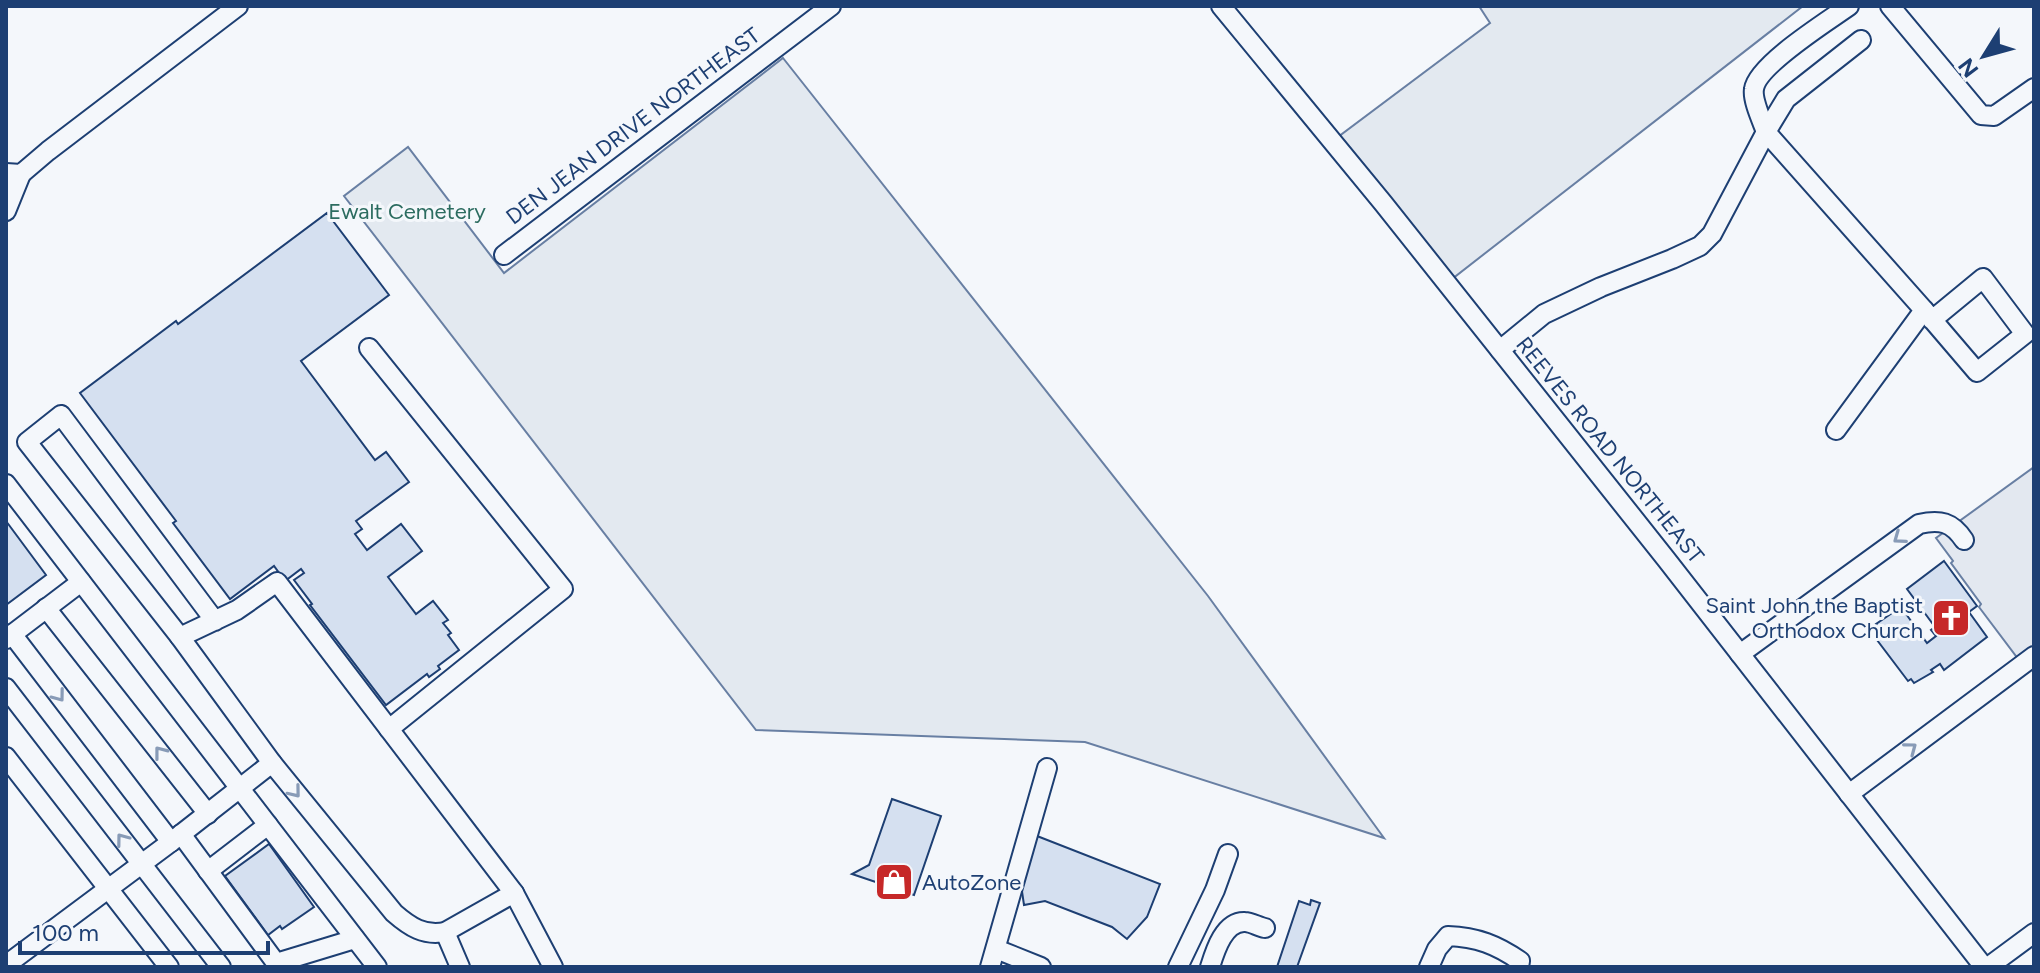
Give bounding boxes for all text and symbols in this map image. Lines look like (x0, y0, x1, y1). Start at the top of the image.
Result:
north arrow (1944, 16, 2024, 96)
street label: DEN JEAN DRIVE NORTHEAST (501, 22, 765, 230)
text: N (1953, 53, 1984, 83)
park label: Ewalt Cemetery (328, 198, 486, 225)
street label: REEVES ROAD NORTHEAST (1510, 331, 1710, 569)
one-way arrow (1893, 529, 1908, 543)
place label: Saint John the Baptist Orthodox Church (1705, 592, 1923, 644)
church icon: Saint John the Baptist Orthodox Church (1930, 597, 1972, 639)
one-way arrow (50, 687, 64, 702)
one-way arrow (1903, 743, 1917, 757)
one-way arrow (155, 746, 169, 761)
one-way arrow (286, 783, 300, 798)
one-way arrow (117, 833, 131, 848)
shop icon: AutoZone (873, 861, 915, 903)
place label: AutoZone (922, 869, 1021, 896)
scale bar (20, 905, 268, 955)
text: 100 m (32, 918, 99, 947)

